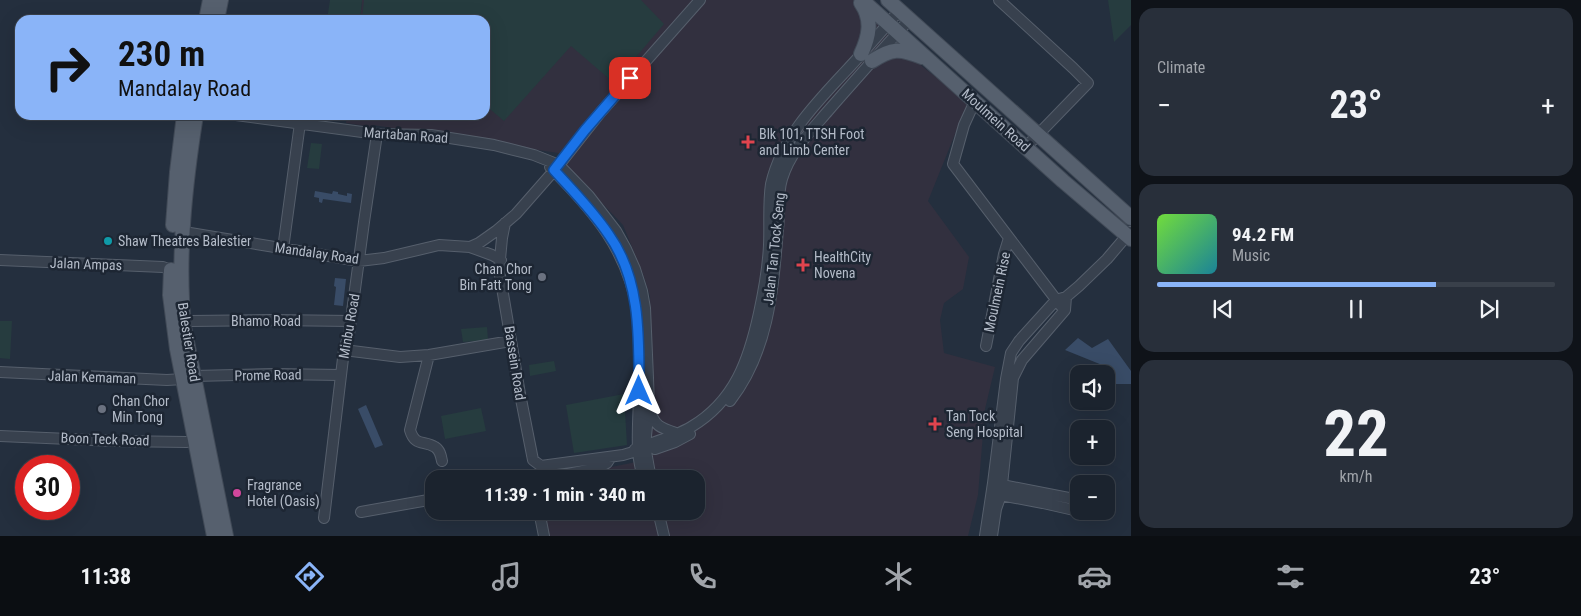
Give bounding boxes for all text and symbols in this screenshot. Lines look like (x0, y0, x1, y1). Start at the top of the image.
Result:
text: 230 m (118, 34, 205, 75)
icon: right (35, 35, 100, 100)
pin (609, 57, 651, 99)
text: Climate (1157, 58, 1205, 77)
icon: arrive (616, 64, 644, 92)
text: Mandalay Road (118, 76, 251, 101)
text: 23° (1329, 83, 1383, 127)
street label: Moulmein Road (959, 85, 1033, 155)
text: − (1157, 89, 1171, 122)
text: + (1541, 89, 1555, 122)
street label: Martaban Road (363, 124, 449, 146)
place label: Blk 101, TTSH Foot and Limb Center (759, 126, 864, 158)
marker: Blk 101, TTSH Foot and Limb Center (741, 135, 755, 149)
street label: Jalan Tan Tock Seng (760, 192, 788, 306)
text: 94.2 FM (1232, 223, 1294, 246)
place label: Shaw Theatres Balestier (118, 233, 251, 249)
marker: Shaw Theatres Balestier (102, 235, 114, 247)
street label: Mandalay Road (274, 239, 360, 267)
text: Music (1232, 246, 1270, 265)
place label: HealthCity Novena (814, 249, 871, 281)
street label: Moulmein Rise (981, 250, 1013, 334)
street label: Jalan Ampas (50, 255, 122, 273)
marker: HealthCity Novena (796, 258, 810, 272)
place label: Chan Chor Bin Fatt Tong (459, 261, 532, 293)
marker: Chan Chor Bin Fatt Tong (536, 271, 548, 283)
street label: Minbu Road (335, 292, 363, 360)
icon: previous (1209, 295, 1237, 323)
icon: pause (1342, 295, 1370, 323)
icon: next (1475, 295, 1503, 323)
street label: Balestier Road (175, 301, 203, 383)
street label: Bhamo Road (231, 313, 301, 329)
street label: Bassein Road (501, 325, 529, 401)
position arrow (612, 364, 664, 416)
map controls (1070, 365, 1115, 520)
button: sound (1070, 365, 1115, 410)
street label: Prome Road (234, 366, 302, 384)
street label: Jalan Kemaman (47, 367, 137, 387)
place label: Chan Chor Min Tong (112, 393, 169, 425)
text: 22 (1323, 396, 1389, 472)
marker: Chan Chor Min Tong (96, 403, 108, 415)
place label: Tan Tock Seng Hospital (946, 408, 1023, 440)
marker: Tan Tock Seng Hospital (928, 417, 942, 431)
button: + (1070, 420, 1115, 465)
street label: Boon Teck Road (60, 429, 150, 449)
speed limit sign: 30 (15, 455, 80, 520)
text: km/h (1340, 467, 1372, 486)
button: − (1070, 475, 1115, 520)
place label: Fragrance Hotel (Oasis) (247, 477, 320, 510)
text: 11:39 · 1 min · 340 m (484, 483, 646, 506)
marker: Fragrance Hotel (Oasis) (231, 487, 243, 499)
icon: directions (292, 559, 327, 594)
icon: music (489, 559, 524, 594)
icon: phone (685, 559, 720, 594)
icon: climate (881, 559, 916, 594)
icon: car (1077, 559, 1112, 594)
icon: filters (1273, 559, 1308, 594)
text: 11:38 (81, 564, 131, 589)
text: 23° (1470, 564, 1500, 589)

